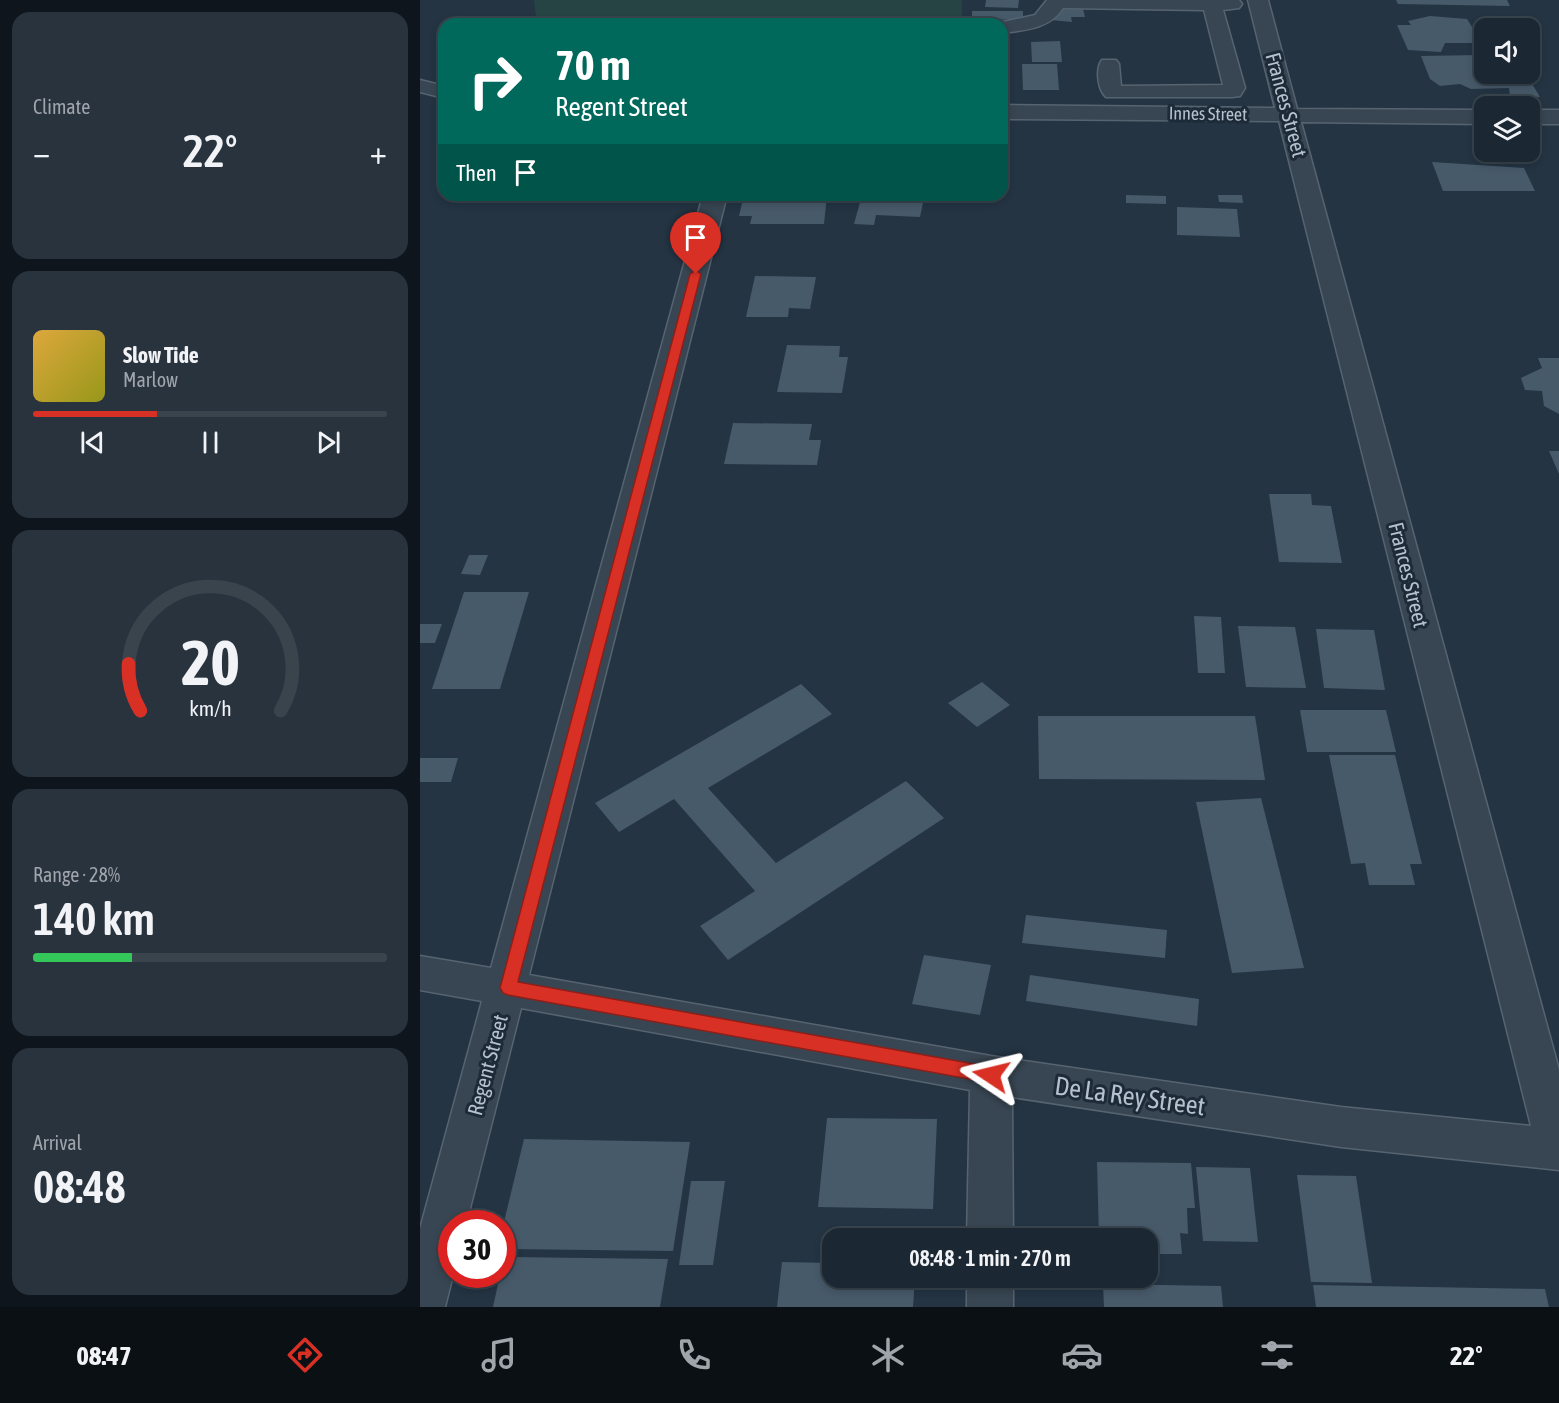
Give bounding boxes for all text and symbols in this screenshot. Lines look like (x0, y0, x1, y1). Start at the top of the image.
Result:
map controls (1474, 18, 1540, 162)
button: sound (1474, 18, 1540, 84)
text: 70 m (555, 41, 630, 89)
icon: right (456, 42, 534, 120)
street label: Frances Street (1261, 50, 1312, 160)
text: Regent Street (555, 91, 688, 122)
text: Climate (33, 95, 90, 118)
button: layers (1474, 96, 1540, 162)
street label: Innes Street (1169, 102, 1247, 125)
text: 22° (183, 125, 237, 177)
text: − (33, 133, 50, 171)
text: + (370, 133, 387, 171)
icon: arrive (509, 156, 542, 189)
text: Then (456, 160, 497, 186)
pin (670, 212, 721, 274)
icon: arrive (679, 221, 712, 254)
text: Slow Tide (123, 342, 199, 368)
text: Marlow (123, 368, 178, 391)
icon: previous (76, 426, 109, 459)
icon: pause (194, 426, 227, 459)
icon: next (312, 426, 345, 459)
street label: Frances Street (1384, 520, 1434, 630)
text: 20 (181, 627, 239, 698)
text: km/h (189, 696, 231, 721)
text: Range · 28% (33, 863, 120, 886)
text: 140 km (33, 893, 155, 945)
street label: Regent Street (462, 1012, 512, 1118)
position arrow (959, 1043, 1023, 1107)
street label: De La Rey Street (1053, 1071, 1207, 1121)
text: Arrival (33, 1131, 82, 1154)
text: 08:48 (33, 1161, 126, 1213)
speed limit sign: 30 (438, 1210, 516, 1288)
text: 08:48 · 1 min · 270 m (909, 1245, 1071, 1271)
icon: directions (284, 1334, 326, 1376)
icon: music (478, 1334, 520, 1376)
icon: phone (673, 1334, 715, 1376)
icon: climate (867, 1334, 909, 1376)
icon: car (1061, 1334, 1103, 1376)
icon: filters (1256, 1334, 1298, 1376)
text: 08:47 (76, 1340, 132, 1371)
text: 22° (1450, 1340, 1483, 1371)

